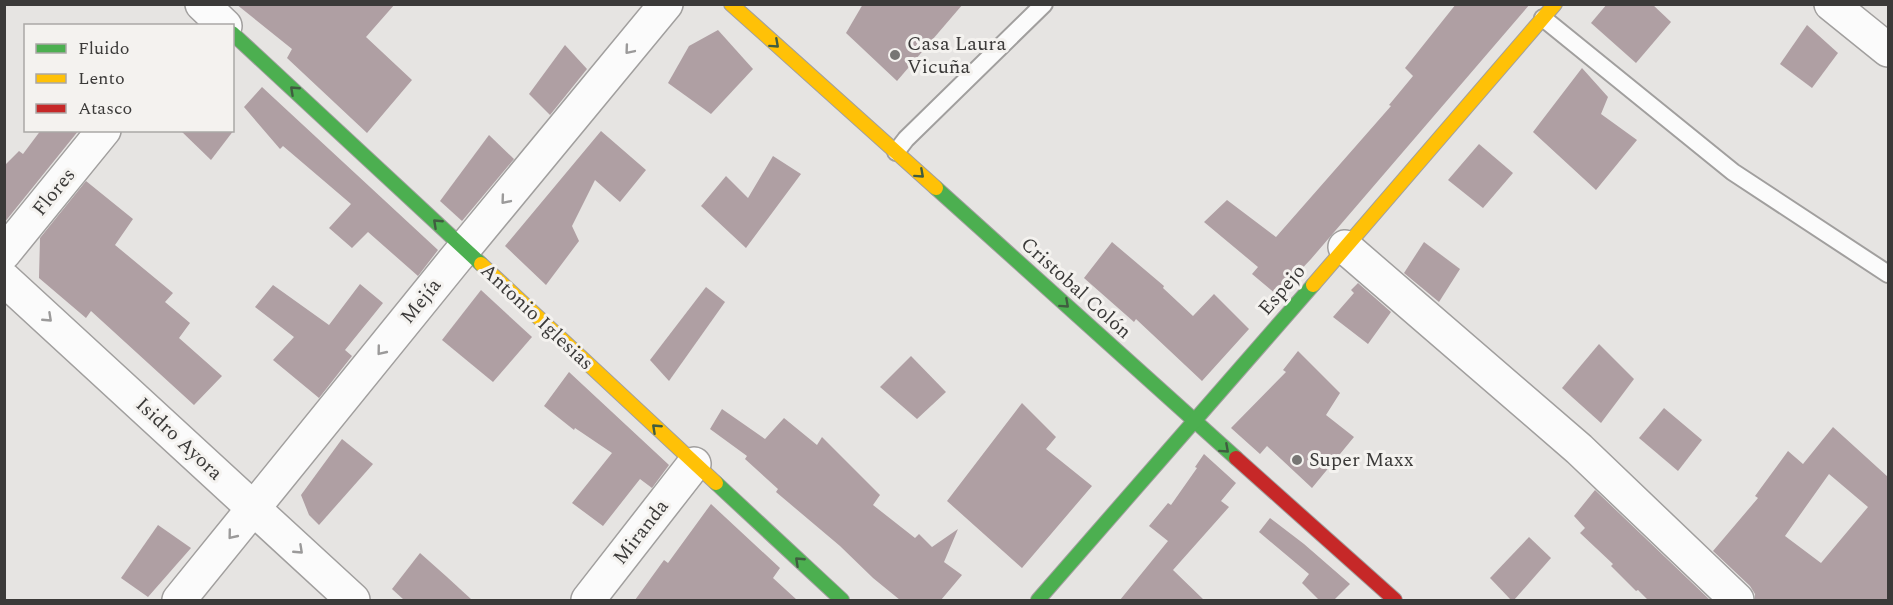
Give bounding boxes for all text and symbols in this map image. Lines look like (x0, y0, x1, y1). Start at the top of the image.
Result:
legend (24, 24, 234, 132)
place label: Casa Laura Vicuña (907, 29, 1006, 82)
text: Fluido (78, 35, 130, 62)
one-way arrow (768, 37, 779, 48)
one-way arrow (625, 43, 636, 54)
marker: Casa Laura Vicuña (888, 48, 902, 62)
text: Lento (78, 65, 125, 92)
one-way arrow (291, 86, 301, 97)
text: Atasco (78, 95, 132, 122)
street label: Flores (25, 161, 83, 223)
one-way arrow (913, 167, 924, 178)
one-way arrow (501, 193, 512, 204)
one-way arrow (433, 219, 444, 230)
street label: Cristobal Colón (1014, 230, 1138, 346)
street label: Antonio Iglesias (474, 256, 600, 378)
street label: Espejo (1251, 258, 1313, 322)
street label: Mejía (393, 272, 449, 330)
one-way arrow (1058, 297, 1069, 308)
one-way arrow (41, 311, 51, 322)
one-way arrow (377, 344, 388, 355)
street label: Isidro Ayora (128, 390, 230, 488)
one-way arrow (652, 424, 663, 435)
one-way arrow (1218, 442, 1229, 453)
place label: Super Maxx (1309, 445, 1414, 475)
marker: Super Maxx (1290, 453, 1304, 467)
street label: Miranda (606, 493, 676, 571)
one-way arrow (228, 528, 239, 539)
one-way arrow (292, 543, 303, 554)
one-way arrow (795, 557, 806, 568)

